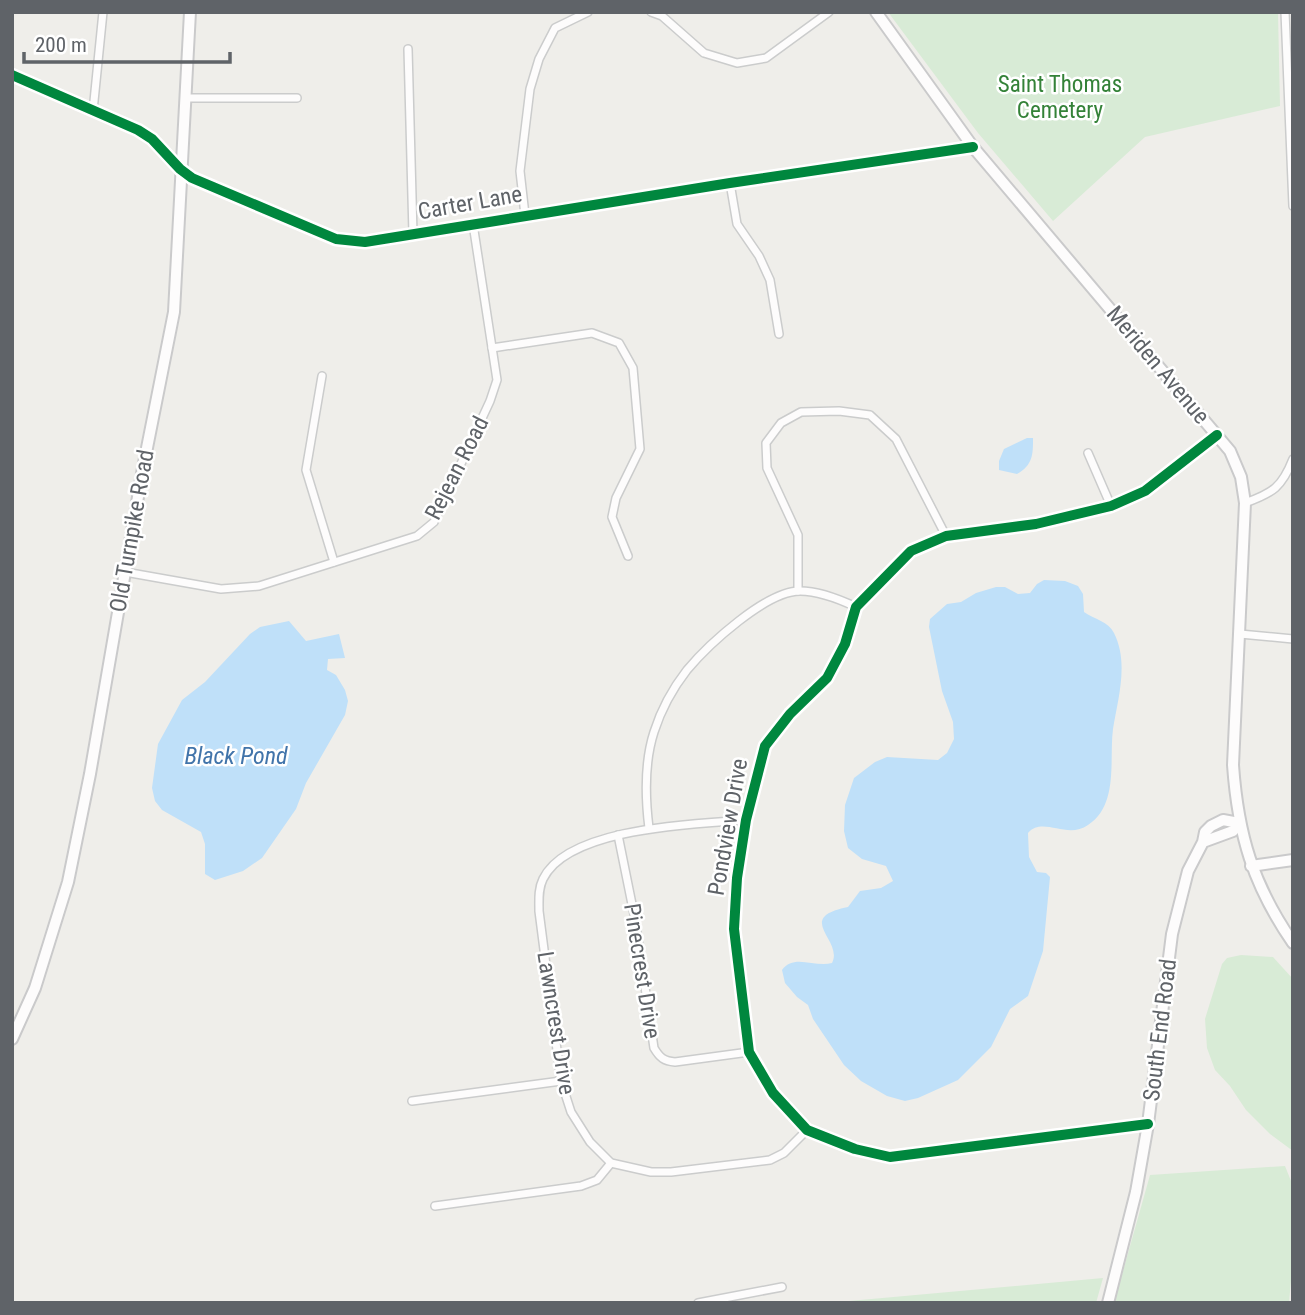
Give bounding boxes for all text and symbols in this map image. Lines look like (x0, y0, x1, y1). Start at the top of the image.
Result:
scale bar (24, 21, 231, 65)
text: 200 m (35, 33, 87, 57)
park label: Saint Thomas Cemetery (998, 71, 1122, 124)
street label: Carter Lane (416, 181, 524, 225)
street label: Meriden Avenue (1101, 301, 1215, 429)
street label: Rejean Road (419, 412, 495, 524)
street label: Old Turnpike Road (104, 448, 160, 614)
water label: Black Pond (184, 742, 288, 770)
street label: Pondview Drive (703, 756, 753, 898)
street label: Pinecrest Drive (618, 901, 666, 1041)
street label: Lawncrest Drive (531, 949, 581, 1097)
street label: South End Road (1138, 957, 1182, 1103)

